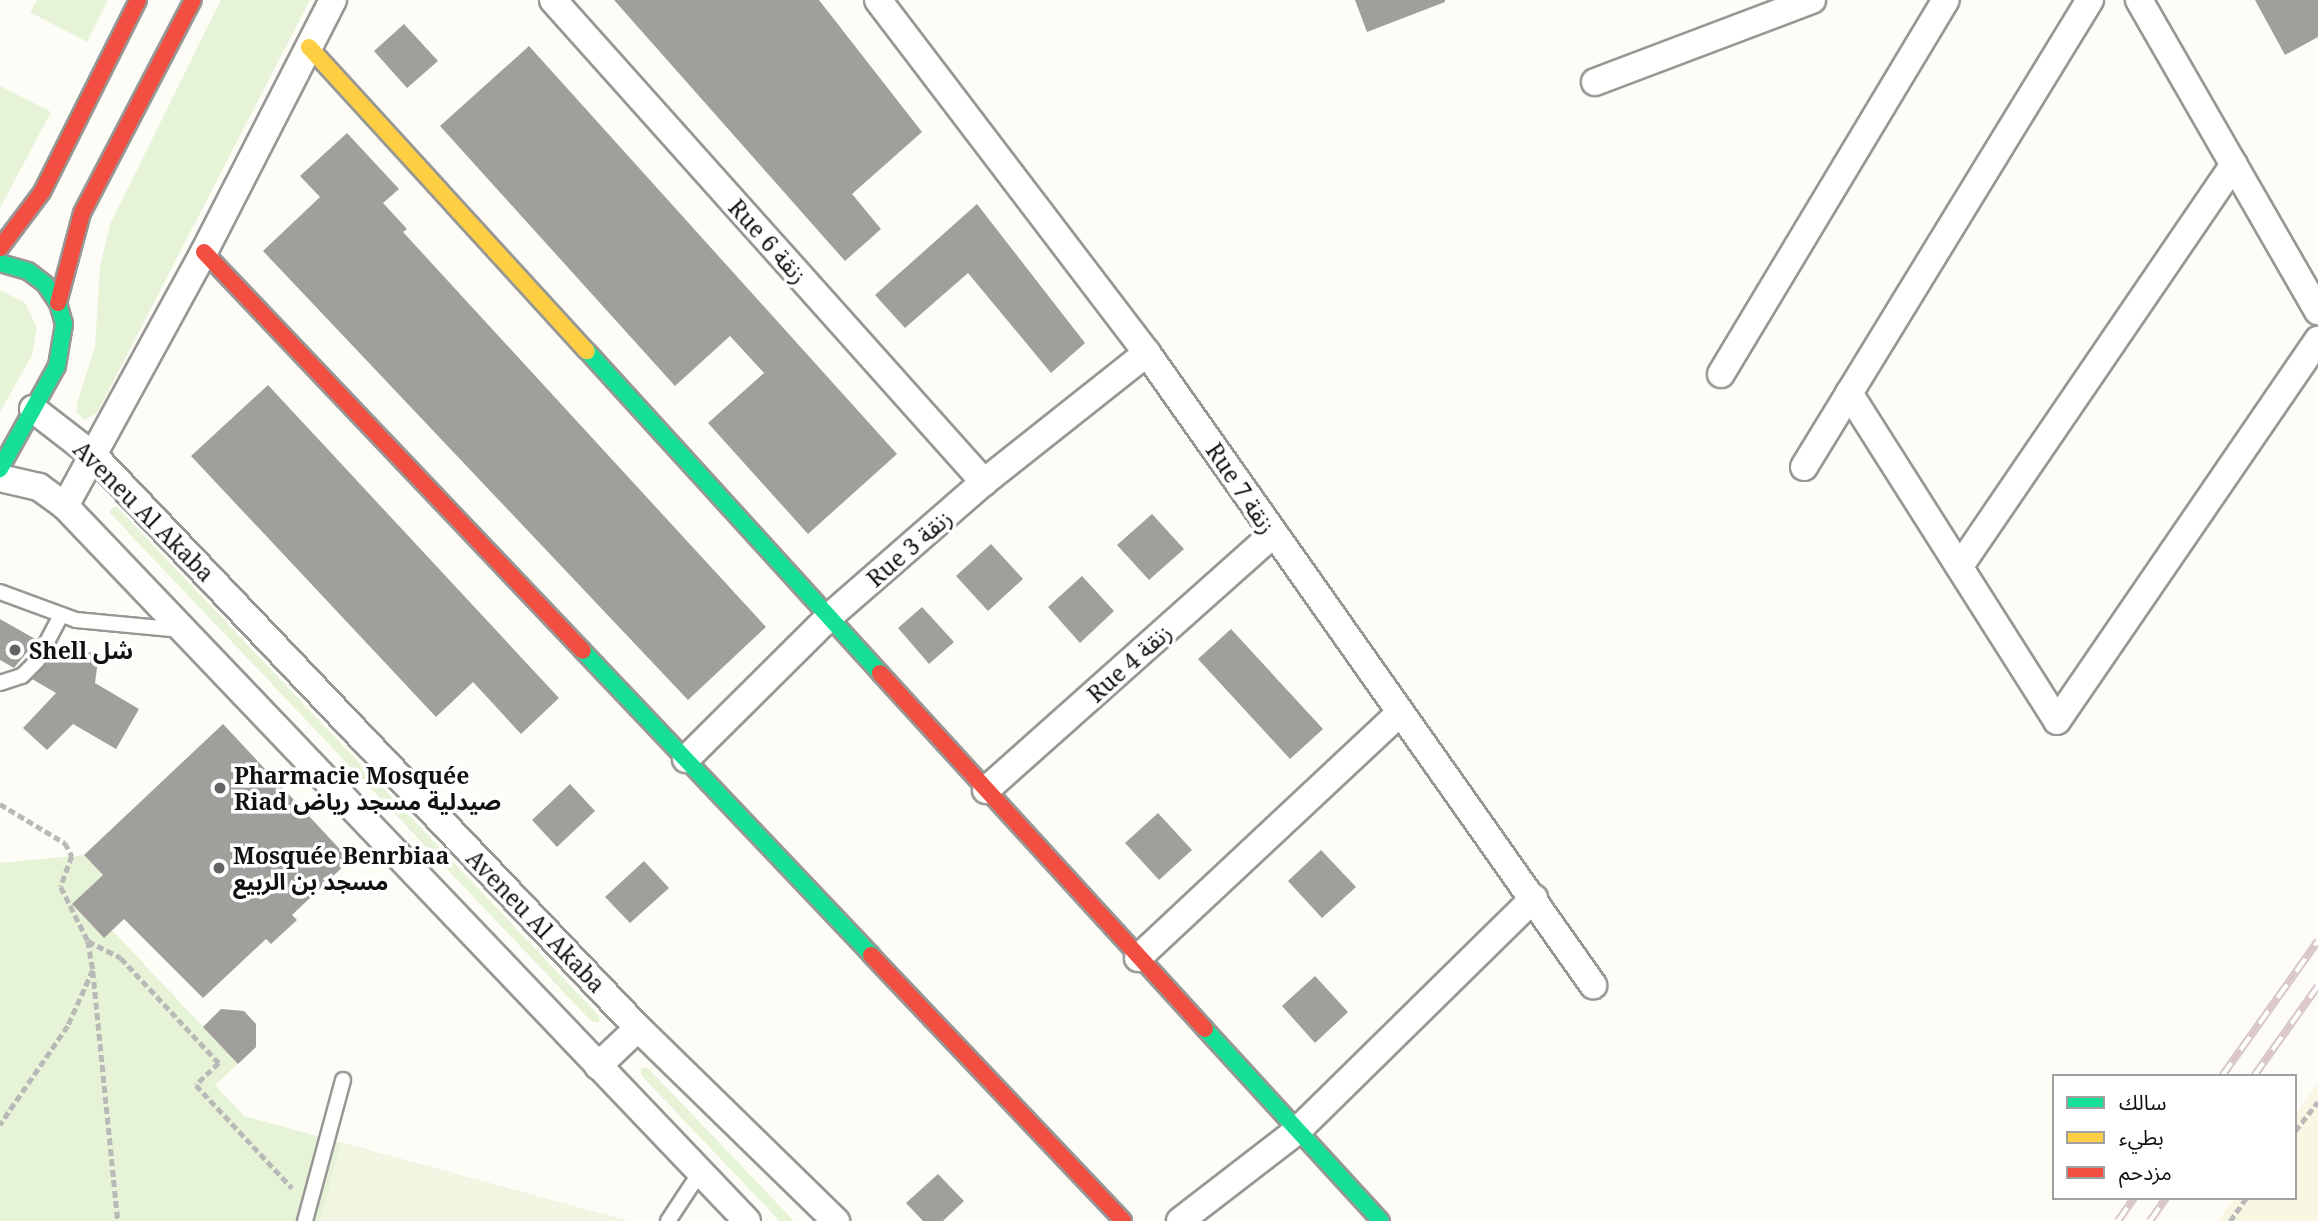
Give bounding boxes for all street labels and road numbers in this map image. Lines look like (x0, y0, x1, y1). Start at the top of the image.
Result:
street label: Rue 6 زنقة (723, 193, 813, 289)
street label: Aveneu Al Akaba (68, 435, 220, 587)
street label: Rue 7 زنقة (1201, 437, 1281, 539)
street label: Rue 3 زنقة (861, 504, 957, 592)
street label: Rue 4 زنقة (1081, 618, 1177, 708)
street label: Aveneu Al Akaba (461, 844, 611, 998)

